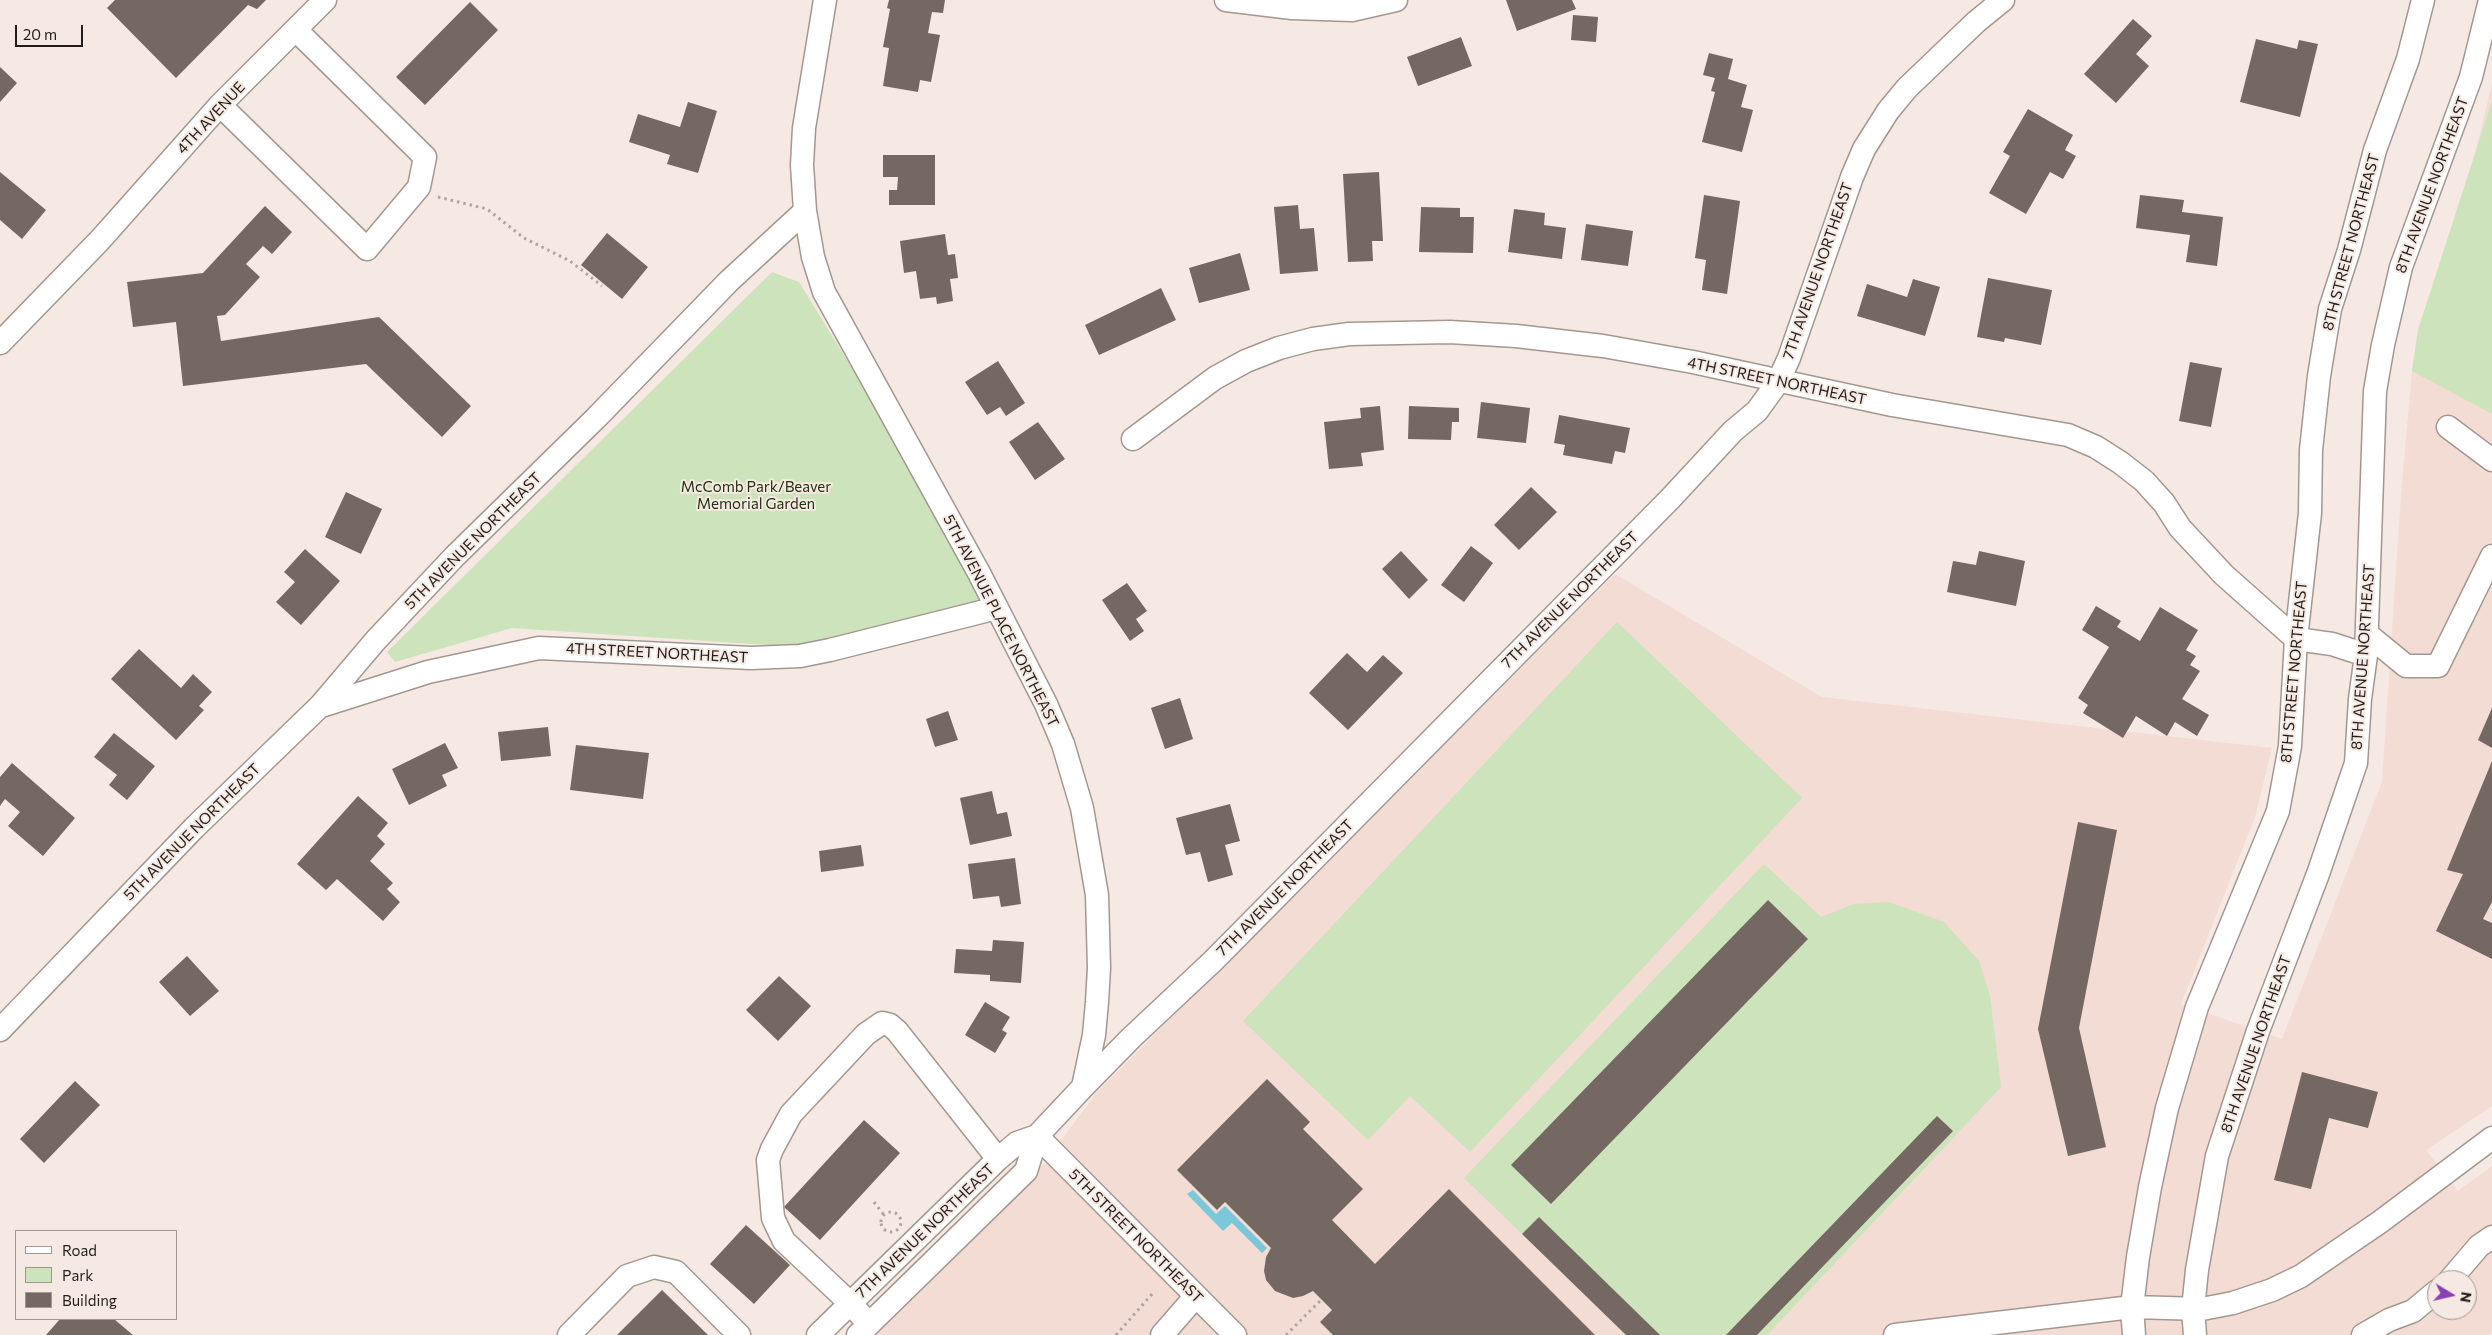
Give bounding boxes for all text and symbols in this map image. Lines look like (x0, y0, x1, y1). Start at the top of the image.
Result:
scale bar (18, 15, 85, 47)
text: 20 m (23, 25, 57, 43)
street label: 4TH AVENUE (173, 78, 249, 158)
street label: 8TH AVENUE NORTHEAST (2392, 94, 2472, 276)
street label: 8TH STREET NORTHEAST (2319, 151, 2383, 333)
street label: 7TH AVENUE NORTHEAST (1779, 180, 1857, 362)
street label: 4TH STREET NORTHEAST (1686, 353, 1868, 409)
street label: 5TH AVENUE NORTHEAST (401, 469, 545, 613)
park label: McComb Park/Beaver Memorial Garden (681, 478, 831, 513)
street label: 5TH AVENUE PLACE NORTHEAST (939, 512, 1063, 730)
street label: 7TH AVENUE NORTHEAST (1498, 528, 1642, 672)
street label: 8TH AVENUE NORTHEAST (2348, 563, 2378, 751)
street label: 8TH STREET NORTHEAST (2277, 580, 2311, 764)
street label: 4TH STREET NORTHEAST (565, 639, 749, 667)
street label: 5TH AVENUE NORTHEAST (120, 760, 264, 904)
street label: 7TH AVENUE NORTHEAST (1213, 816, 1357, 960)
street label: 8TH AVENUE NORTHEAST (2217, 953, 2295, 1135)
street label: 7TH AVENUE NORTHEAST (852, 1160, 998, 1302)
street label: 5TH STREET NORTHEAST (1065, 1165, 1207, 1307)
legend (15, 1230, 178, 1320)
text: Road (62, 1241, 97, 1259)
text: Park (62, 1266, 93, 1284)
north arrow (2427, 1270, 2477, 1320)
text: Building (62, 1291, 117, 1309)
text: N (2457, 1291, 2476, 1304)

